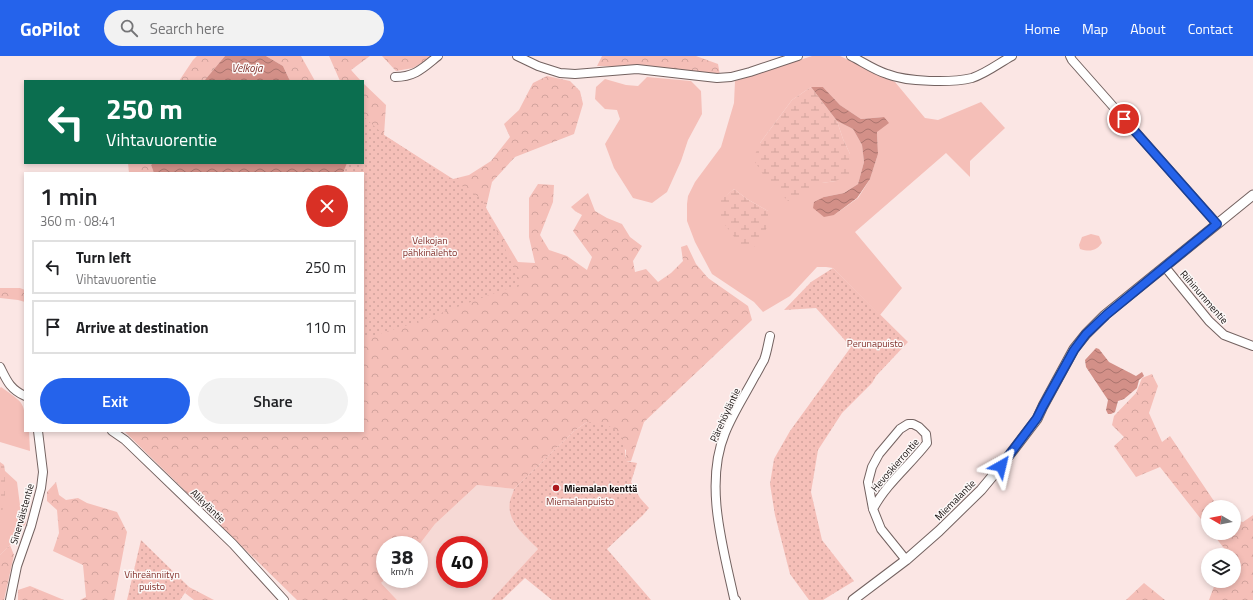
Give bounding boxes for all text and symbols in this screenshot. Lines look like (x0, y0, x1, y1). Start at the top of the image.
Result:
search box (104, 10, 384, 46)
text: GoPilot (20, 14, 80, 43)
icon: search (118, 17, 140, 39)
text: Search here (150, 17, 224, 40)
text: Home (1025, 18, 1060, 39)
text: Map (1082, 18, 1108, 39)
text: About (1130, 18, 1166, 39)
text: Contact (1188, 18, 1233, 39)
water label: Velkoja (231, 60, 263, 76)
text: 250 m (106, 87, 183, 130)
icon: left (40, 96, 92, 148)
pin (1107, 102, 1141, 136)
icon: arrive (1113, 108, 1135, 130)
text: Vihtavuorentie (106, 126, 217, 153)
text: 1 min (40, 178, 98, 214)
button: close (306, 185, 348, 227)
text: 360 m · 08:41 (40, 211, 116, 231)
park label: Velkojan pähkinälehto (403, 233, 457, 260)
text: Turn left (76, 246, 131, 269)
icon: left (42, 256, 64, 278)
text: 250 m (305, 256, 346, 279)
street label: Riihinummentie (1176, 267, 1232, 327)
text: Vihtavuorentie (76, 269, 156, 289)
icon: arrive (42, 316, 64, 338)
text: Arrive at destination (76, 316, 209, 339)
text: 110 m (305, 316, 346, 339)
park label: Perunapuisto (847, 336, 903, 351)
button: Exit (40, 378, 190, 424)
button: Share (198, 378, 348, 424)
street label: Pärehöyläntie (706, 386, 744, 444)
street label: Hevoskierrontie (868, 435, 922, 495)
position arrow (980, 445, 1022, 487)
street label: Miemalantie (931, 476, 979, 524)
place label: Miemalan kenttä (564, 481, 637, 496)
street label: Sinerväistentie (6, 482, 38, 546)
marker: Miemalan kenttä (551, 483, 561, 493)
street label: Alikyläntie (187, 485, 229, 527)
park label: Miemalanpuisto (546, 494, 614, 509)
north arrow (1201, 500, 1241, 540)
map controls (1201, 500, 1241, 588)
speed limit sign: 40 (436, 536, 488, 588)
text: 38 (391, 541, 413, 572)
button: layers (1201, 548, 1241, 588)
text: km/h (391, 564, 413, 579)
park label: Vihreänniityn puisto (124, 567, 180, 594)

